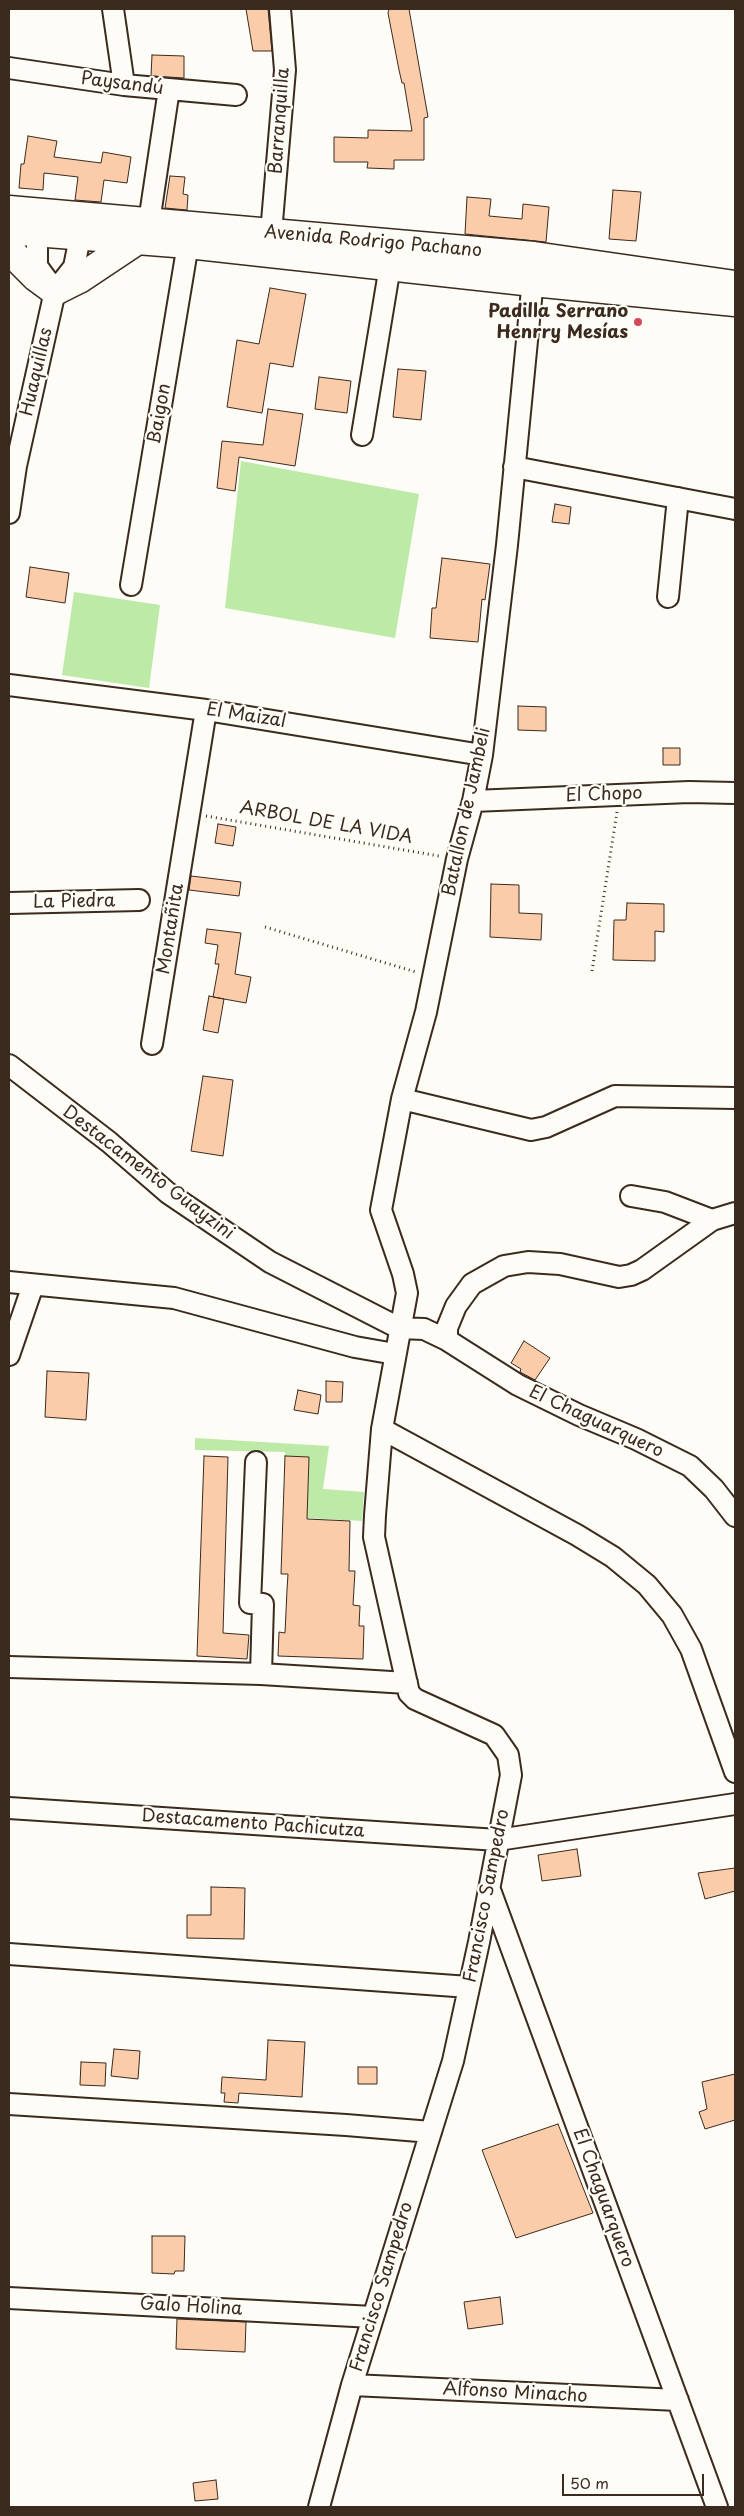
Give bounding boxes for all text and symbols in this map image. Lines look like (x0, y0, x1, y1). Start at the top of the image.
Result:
street label: Barranquilla (265, 67, 295, 175)
street label: Paysandú (79, 68, 165, 100)
street label: Avenida Rodrigo Pachano (263, 222, 483, 262)
place label: Padilla Serrano Henrry Mesías (488, 301, 628, 344)
marker: Padilla Serrano Henrry Mesías (632, 316, 644, 328)
street label: Huaquillas (16, 326, 58, 418)
street label: Baigon (144, 382, 176, 446)
street label: El Maizal (204, 699, 288, 733)
street label: Batallon de Jambeli (439, 725, 495, 899)
street label: El Chopo (565, 783, 643, 807)
street label: ARBOL DE LA VIDA (238, 797, 414, 849)
street label: Montañita (153, 882, 189, 976)
street label: La Piedra (33, 890, 115, 914)
street label: Destacamento Guayzini (58, 1101, 238, 1245)
street label: El Chaguarquero (525, 1381, 667, 1463)
street label: Destacamento Pachicutza (141, 1805, 365, 1843)
street label: Francisco Sampedro (460, 1807, 514, 1985)
street label: El Chaguarquero (568, 2126, 638, 2270)
street label: Francisco Sampedro (346, 2200, 418, 2374)
street label: Galo Holina (139, 2294, 243, 2320)
street label: Alfonso Minacho (442, 2378, 588, 2408)
scale bar (564, 2464, 706, 2496)
text: 50 m (570, 2471, 609, 2494)

